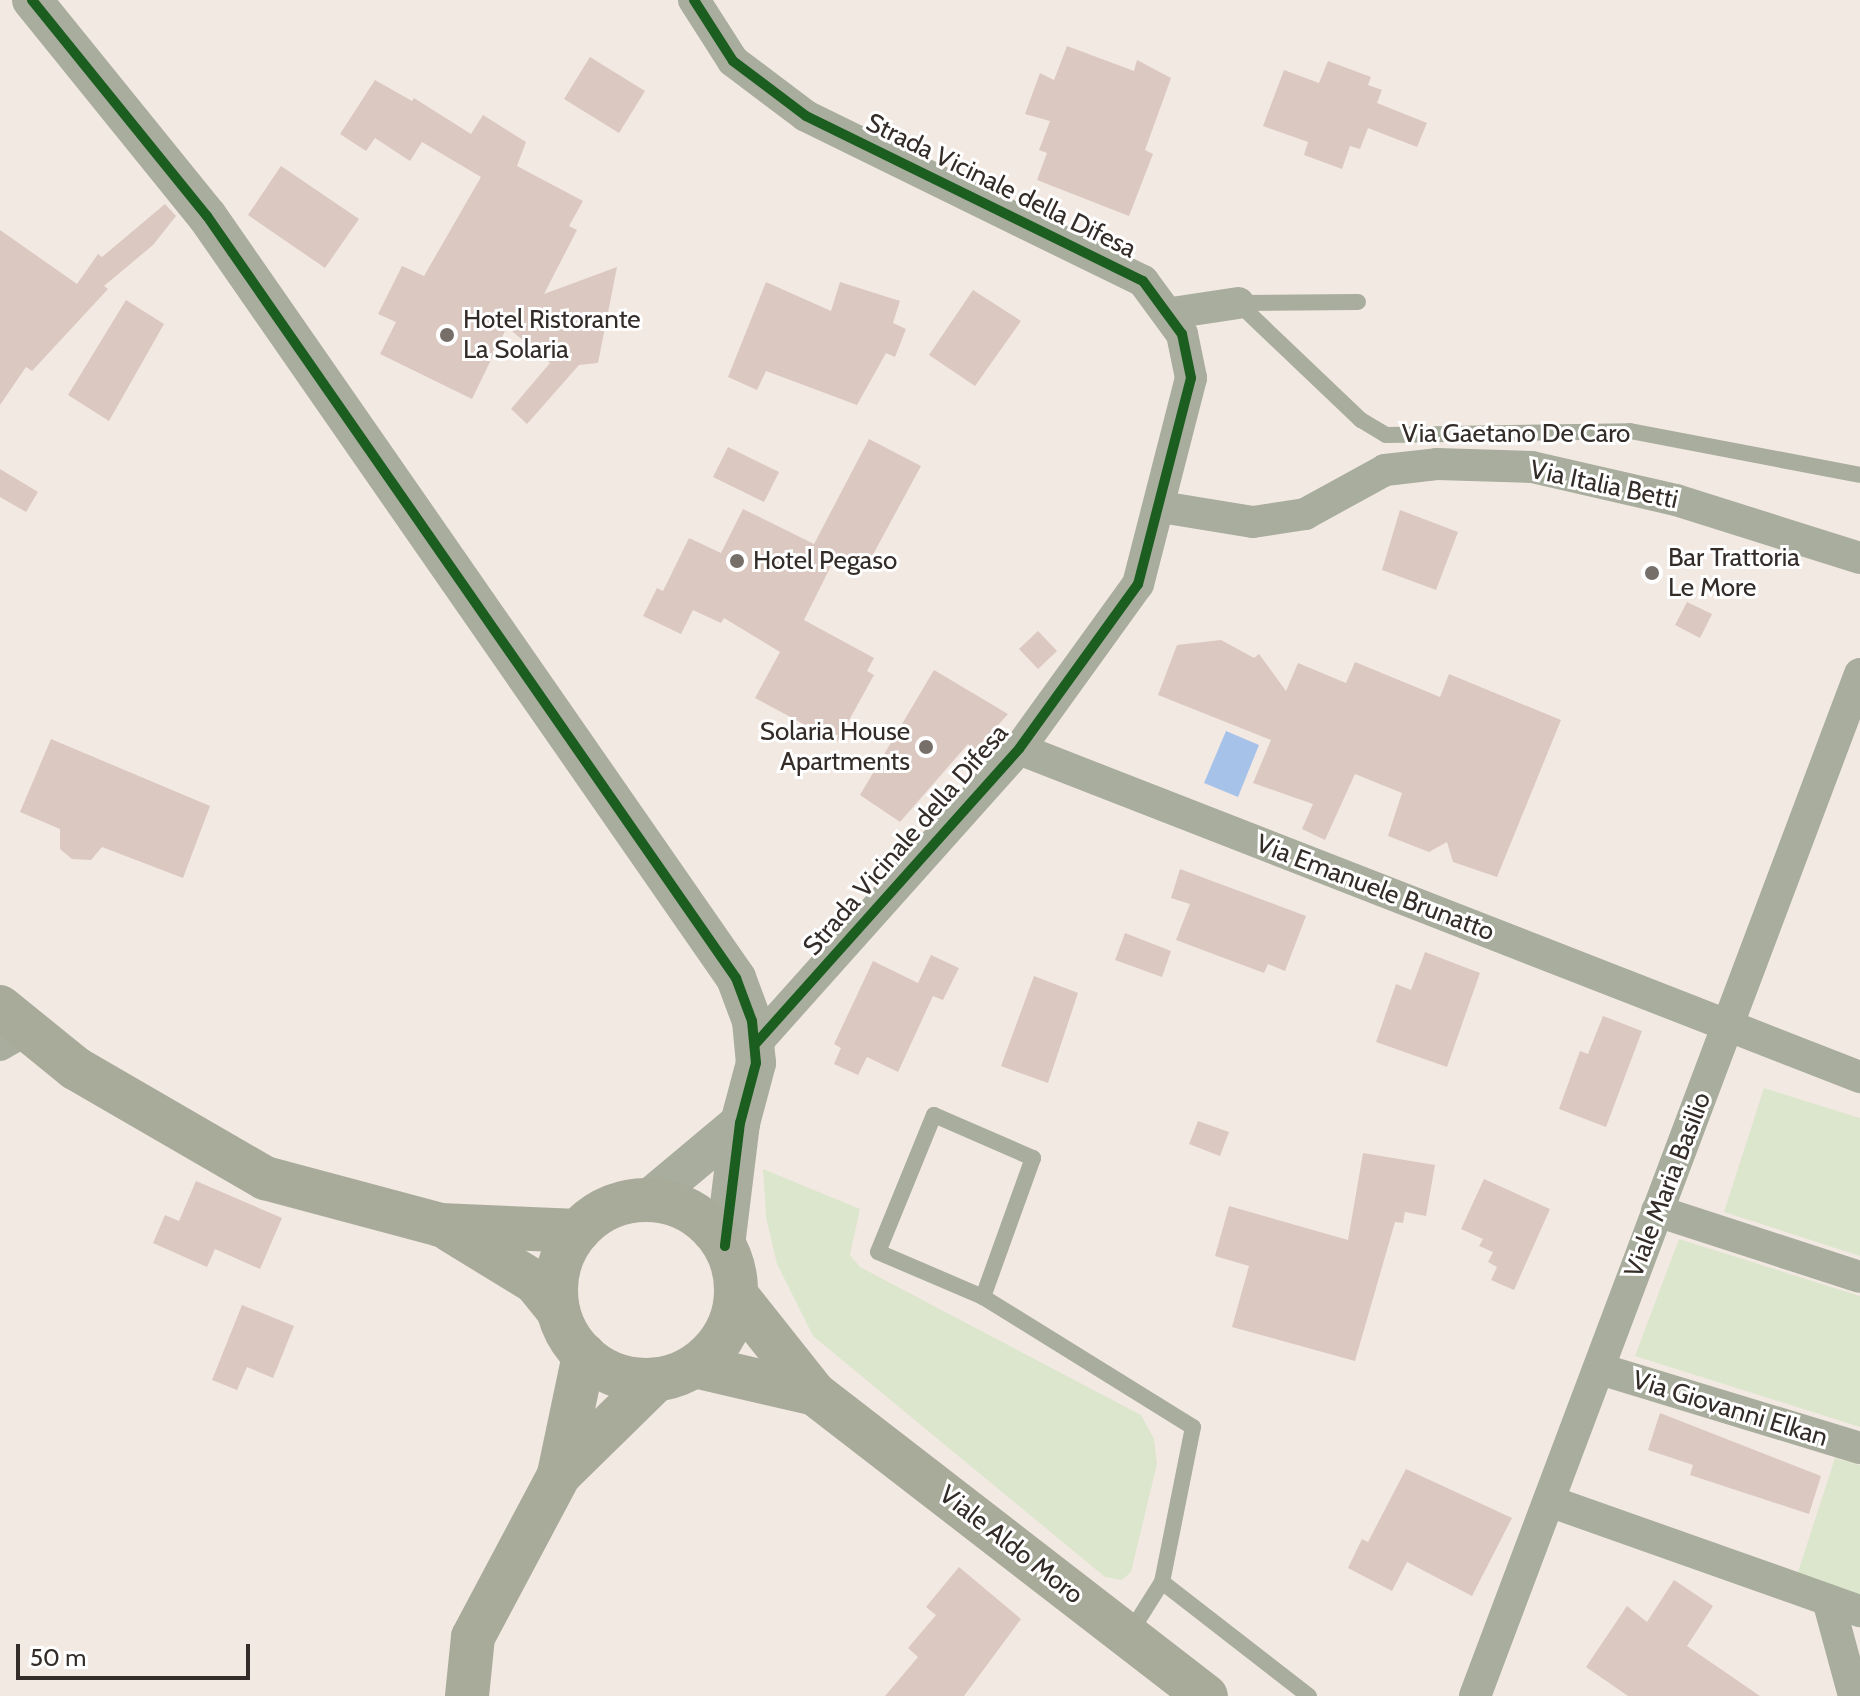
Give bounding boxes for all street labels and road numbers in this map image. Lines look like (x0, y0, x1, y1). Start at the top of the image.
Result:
street label: Strada Vicinale della Difesa (861, 107, 1141, 265)
street label: Via Gaetano De Caro (1402, 418, 1630, 450)
street label: Via Italia Betti (1527, 454, 1681, 516)
street label: Strada Vicinale della Difesa (797, 718, 1015, 962)
street label: Via Emanuele Brunatto (1251, 828, 1499, 948)
street label: Viale Maria Basilio (1618, 1088, 1718, 1282)
street label: Via Giovanni Elkan (1629, 1364, 1831, 1454)
street label: Viale Aldo Moro (933, 1479, 1089, 1611)

